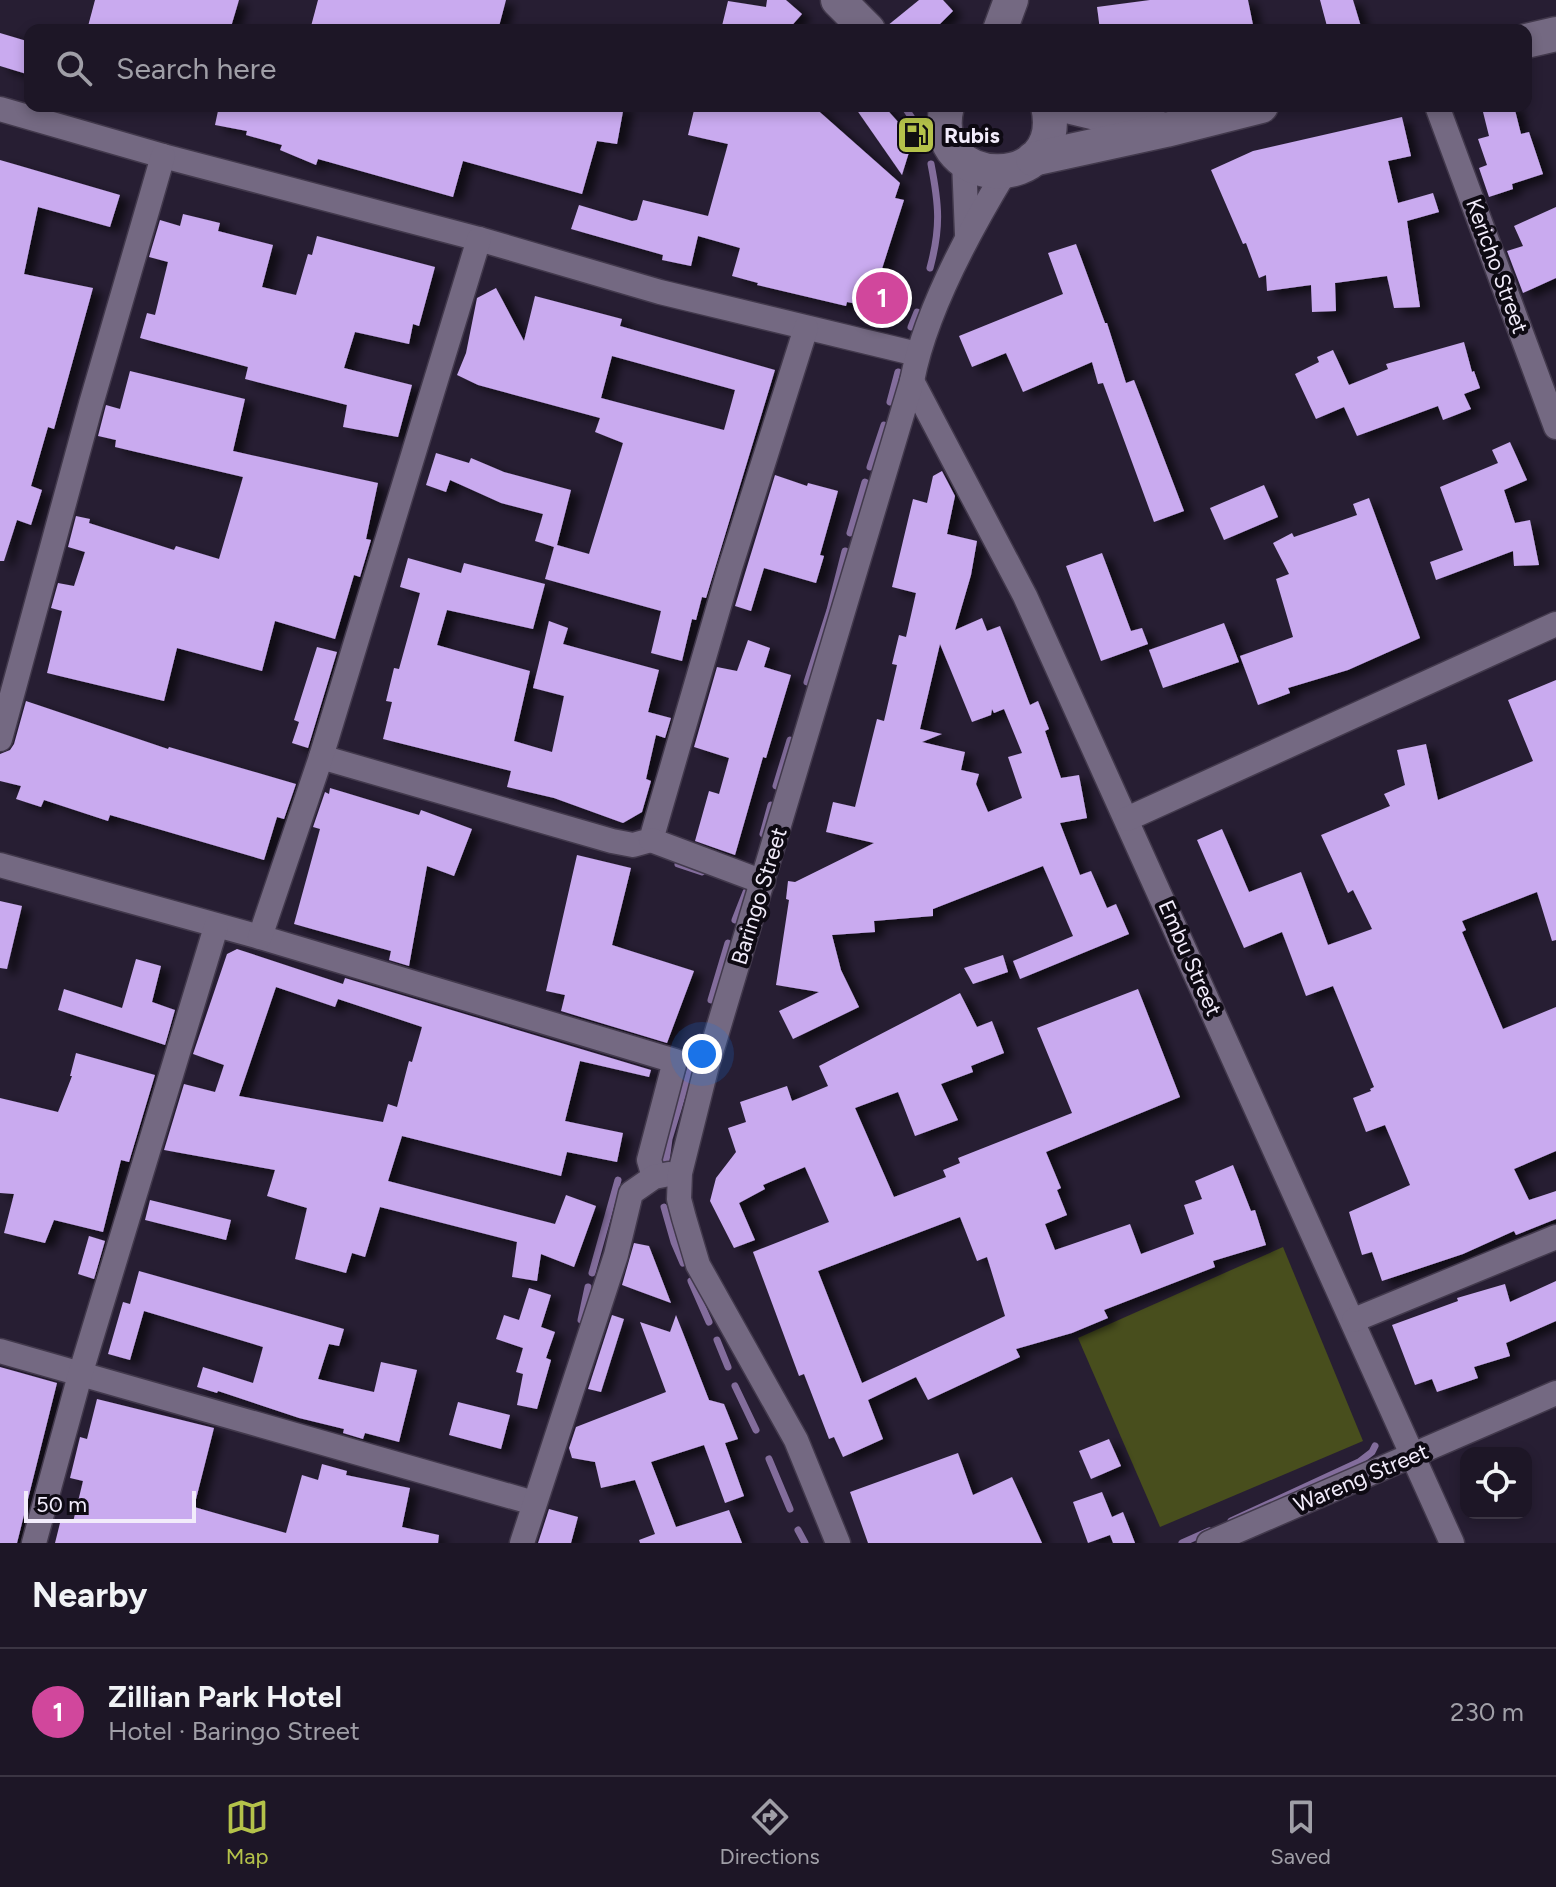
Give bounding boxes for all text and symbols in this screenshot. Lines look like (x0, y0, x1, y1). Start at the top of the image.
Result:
search box (24, 24, 1532, 112)
icon: search (52, 46, 96, 90)
text: Search here (116, 50, 276, 87)
fuel station icon: Rubis (895, 114, 937, 156)
place label: Rubis (944, 122, 1000, 149)
street label: Kericho Street (1460, 195, 1534, 337)
pin: 1 (856, 268, 908, 328)
street label: Baringo Street (725, 824, 793, 968)
street label: Embu Street (1152, 896, 1228, 1020)
your location (682, 1034, 722, 1074)
street label: Wareng Street (1290, 1438, 1432, 1518)
map controls (1460, 1447, 1532, 1519)
button: locate (1460, 1447, 1532, 1519)
scale bar (24, 1487, 196, 1523)
text: 50 m (36, 1491, 87, 1518)
text: Nearby (32, 1575, 147, 1616)
text: Zillian Park Hotel (108, 1678, 342, 1715)
text: 1 (53, 1696, 63, 1728)
text: 230 m (1450, 1696, 1524, 1728)
text: Hotel · Baringo Street (108, 1715, 360, 1747)
tab: Map (225, 1795, 269, 1870)
tab: Directions (720, 1795, 820, 1870)
tab: Saved (1270, 1795, 1331, 1870)

